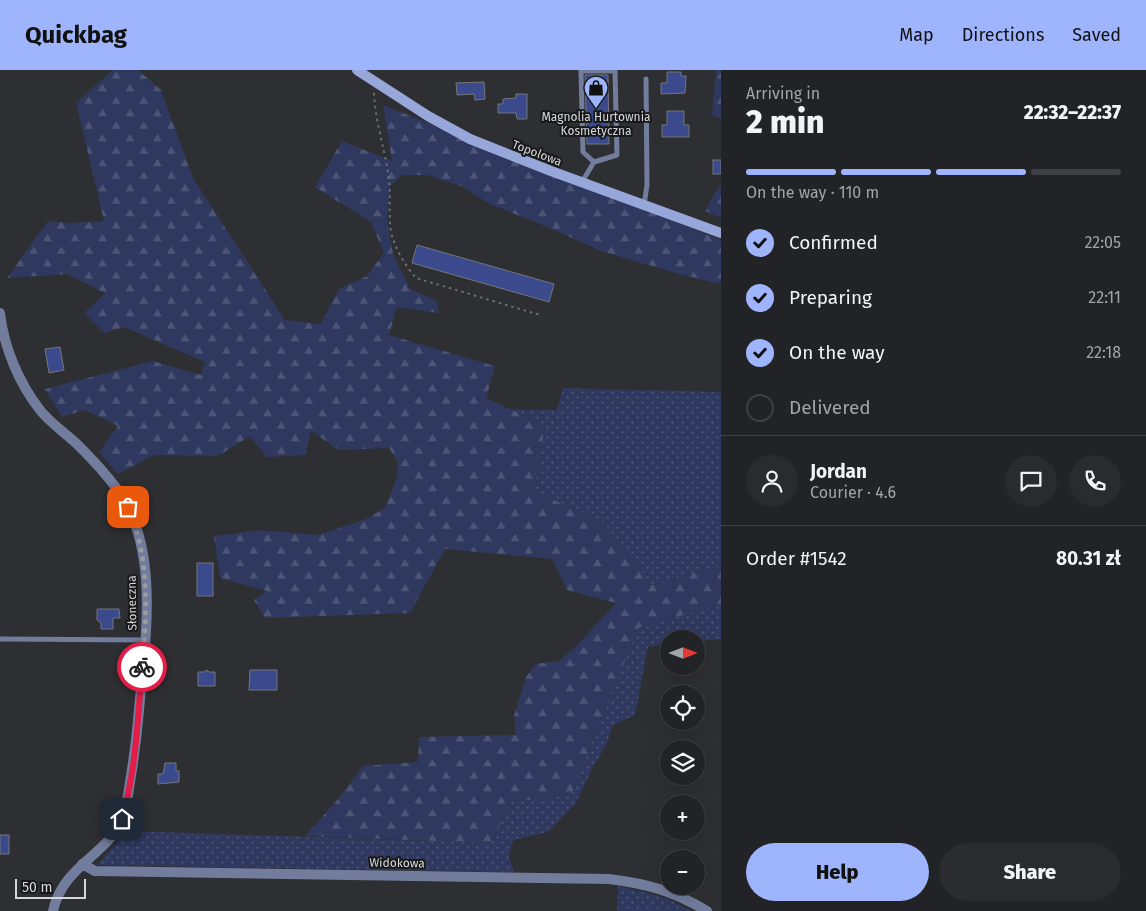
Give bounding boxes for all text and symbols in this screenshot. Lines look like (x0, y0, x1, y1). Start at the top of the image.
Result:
text: Quickbag (25, 21, 127, 49)
text: Map (899, 24, 934, 46)
text: Directions (962, 24, 1044, 46)
text: Saved (1072, 24, 1121, 46)
shop icon: Magnolia Hurtownia Kosmetyczna (583, 75, 609, 109)
text: Arriving in (746, 84, 820, 103)
text: 22:32–22:37 (1024, 101, 1121, 124)
text: 2 min (746, 103, 824, 141)
place label: Magnolia Hurtownia Kosmetyczna (541, 110, 651, 138)
street label: Topolowa (510, 137, 564, 169)
text: On the way · 110 m (746, 183, 879, 202)
icon: check (746, 229, 774, 257)
text: Confirmed (789, 231, 878, 254)
text: 22:05 (1084, 233, 1121, 252)
icon: check (746, 284, 774, 312)
text: Preparing (789, 286, 872, 309)
text: 22:11 (1088, 288, 1121, 307)
icon: check (746, 339, 774, 367)
text: On the way (789, 341, 885, 364)
text: 22:18 (1086, 343, 1121, 362)
text: Delivered (789, 396, 871, 419)
button: person (746, 455, 798, 507)
button: chat (1005, 455, 1057, 507)
button: phone (1069, 455, 1121, 507)
text: Jordan (810, 460, 867, 483)
text: Courier · 4.6 (810, 483, 896, 502)
pin (107, 486, 149, 528)
icon: bag (114, 493, 142, 521)
text: Order #1542 (746, 547, 847, 570)
text: 80.31 zł (1056, 547, 1121, 570)
street label: Słoneczna (125, 575, 139, 631)
north arrow (660, 630, 705, 675)
map controls (660, 630, 705, 895)
courier (117, 642, 167, 692)
icon: bike (128, 653, 156, 681)
button: locate (660, 685, 705, 730)
button: layers (660, 740, 705, 785)
button: + (660, 795, 705, 840)
pin (101, 798, 143, 840)
icon: home (108, 805, 136, 833)
button: Help (746, 843, 929, 901)
button: Share (939, 843, 1121, 901)
button: − (660, 850, 705, 895)
street label: Widokowa (369, 856, 425, 870)
scale bar (15, 876, 86, 899)
text: 50 m (22, 879, 53, 896)

